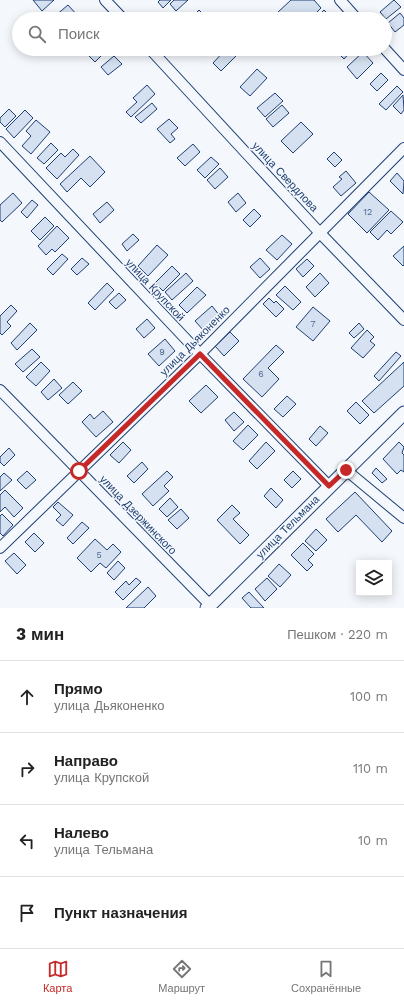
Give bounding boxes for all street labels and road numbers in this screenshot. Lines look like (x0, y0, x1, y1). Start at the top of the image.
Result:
street label: улица Свердлова (249, 139, 321, 215)
street label: улица Крупской (123, 256, 187, 324)
street label: улица Дьяконенко (157, 303, 233, 379)
street label: улица Дзержинского (97, 473, 179, 557)
street label: улица Тельмана (254, 492, 323, 561)

